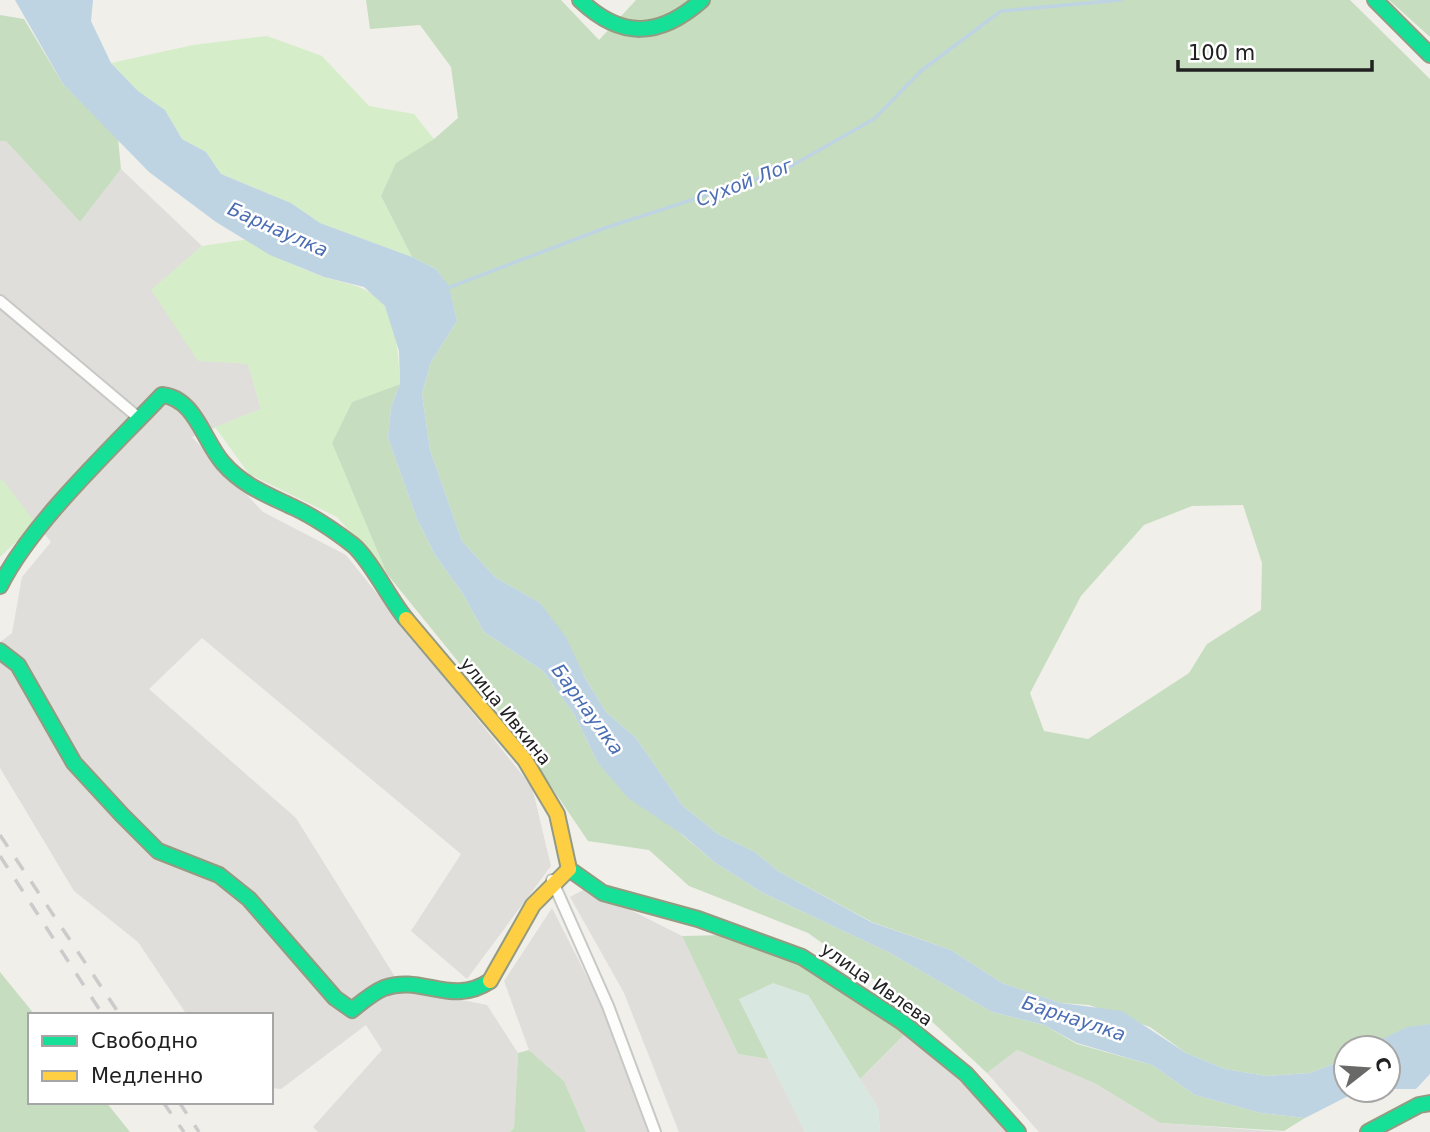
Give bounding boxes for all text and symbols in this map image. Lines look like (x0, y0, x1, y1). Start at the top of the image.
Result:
scale bar (1178, 28, 1372, 72)
text: 100 m (1188, 41, 1255, 65)
water label: Сухой Лог (693, 153, 796, 210)
water label: Барнаулка (225, 197, 331, 261)
street label: улица Ивкина (456, 653, 556, 769)
water label: Барнаулка (548, 659, 628, 759)
street label: улица Ивлева (817, 938, 937, 1030)
water label: Барнаулка (1020, 991, 1128, 1045)
legend (28, 1013, 273, 1104)
text: Свободно (91, 1029, 198, 1053)
north arrow (1332, 1034, 1402, 1104)
text: С (1371, 1054, 1396, 1074)
text: Медленно (91, 1064, 203, 1088)

